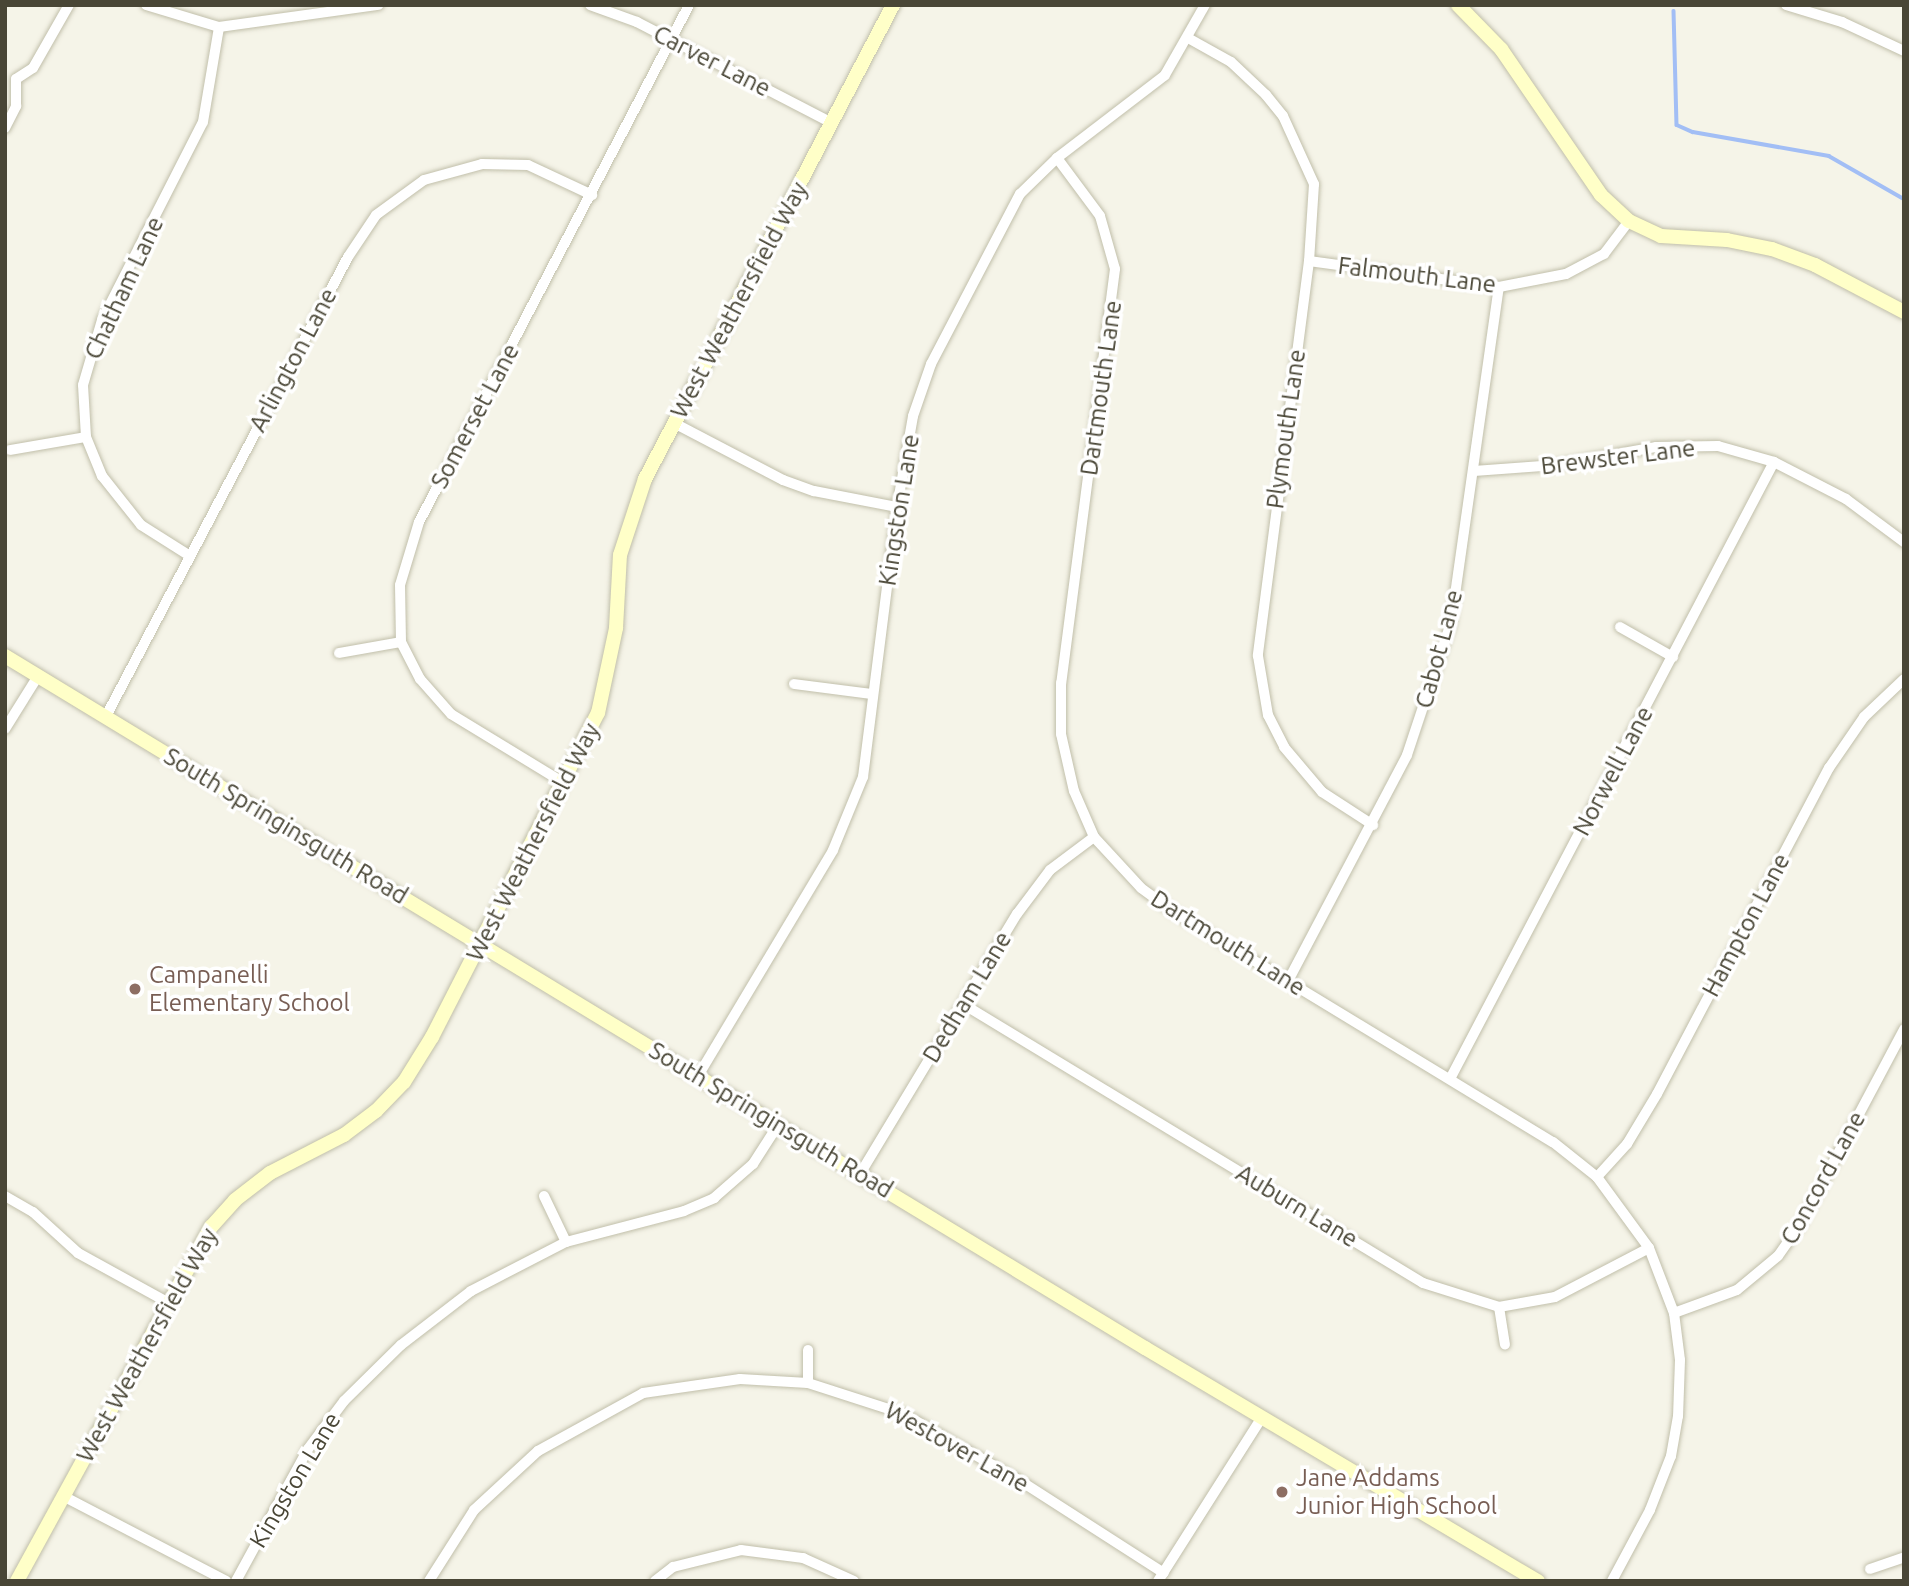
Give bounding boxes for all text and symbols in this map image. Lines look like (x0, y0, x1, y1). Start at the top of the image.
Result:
street label: Carver Lane (649, 19, 775, 103)
street label: West Weathersfield Way (664, 177, 814, 423)
street label: Chatham Lane (78, 212, 170, 364)
street label: Falmouth Lane (1336, 251, 1498, 299)
street label: Arlington Lane (243, 283, 343, 437)
street label: Dartmouth Lane (1074, 299, 1128, 477)
street label: Somerset Lane (425, 339, 525, 493)
street label: Plymouth Lane (1261, 347, 1311, 511)
street label: Kingston Lane (873, 432, 925, 588)
street label: Brewster Lane (1539, 433, 1697, 481)
street label: Cabot Lane (1409, 587, 1469, 711)
street label: Norwell Lane (1567, 701, 1659, 841)
street label: West Weathersfield Way (460, 718, 606, 966)
street label: South Springinsguth Road (159, 742, 413, 910)
street label: Hampton Lane (1696, 849, 1796, 1001)
street label: Dartmouth Lane (1146, 884, 1310, 1002)
street label: Dedham Lane (917, 926, 1017, 1068)
place label: Campanelli Elementary School (149, 961, 350, 1017)
marker: Campanelli Elementary School (127, 981, 143, 997)
street label: South Springinsguth Road (644, 1036, 898, 1204)
street label: Concord Lane (1775, 1106, 1871, 1250)
street label: Auburn Lane (1231, 1158, 1363, 1254)
street label: West Weathersfield Way (71, 1223, 223, 1467)
street label: Westover Lane (880, 1396, 1034, 1498)
street label: Kingston Lane (243, 1407, 347, 1553)
place label: Jane Addams Junior High School (1296, 1464, 1497, 1520)
marker: Jane Addams Junior High School (1274, 1484, 1290, 1500)

